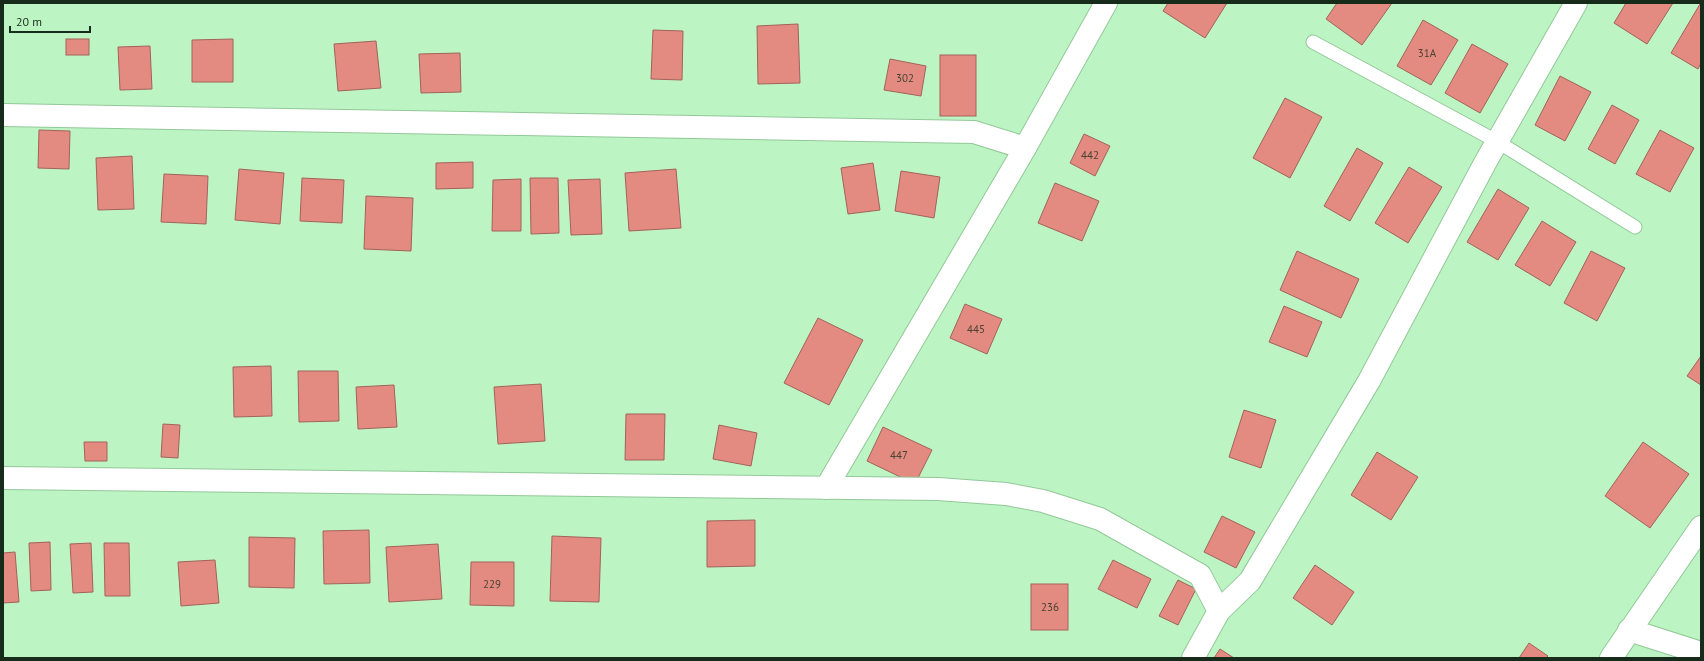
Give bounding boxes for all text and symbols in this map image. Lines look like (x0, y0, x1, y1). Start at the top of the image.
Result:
scale bar (10, 8, 90, 34)
text: 20 m (16, 14, 42, 29)
house number: 31А (1418, 46, 1437, 60)
house number: 302 (896, 71, 914, 85)
house number: 442 (1081, 148, 1099, 162)
house number: 445 (967, 322, 985, 336)
house number: 447 (890, 448, 908, 462)
house number: 229 (483, 577, 501, 591)
house number: 236 (1041, 600, 1059, 614)

